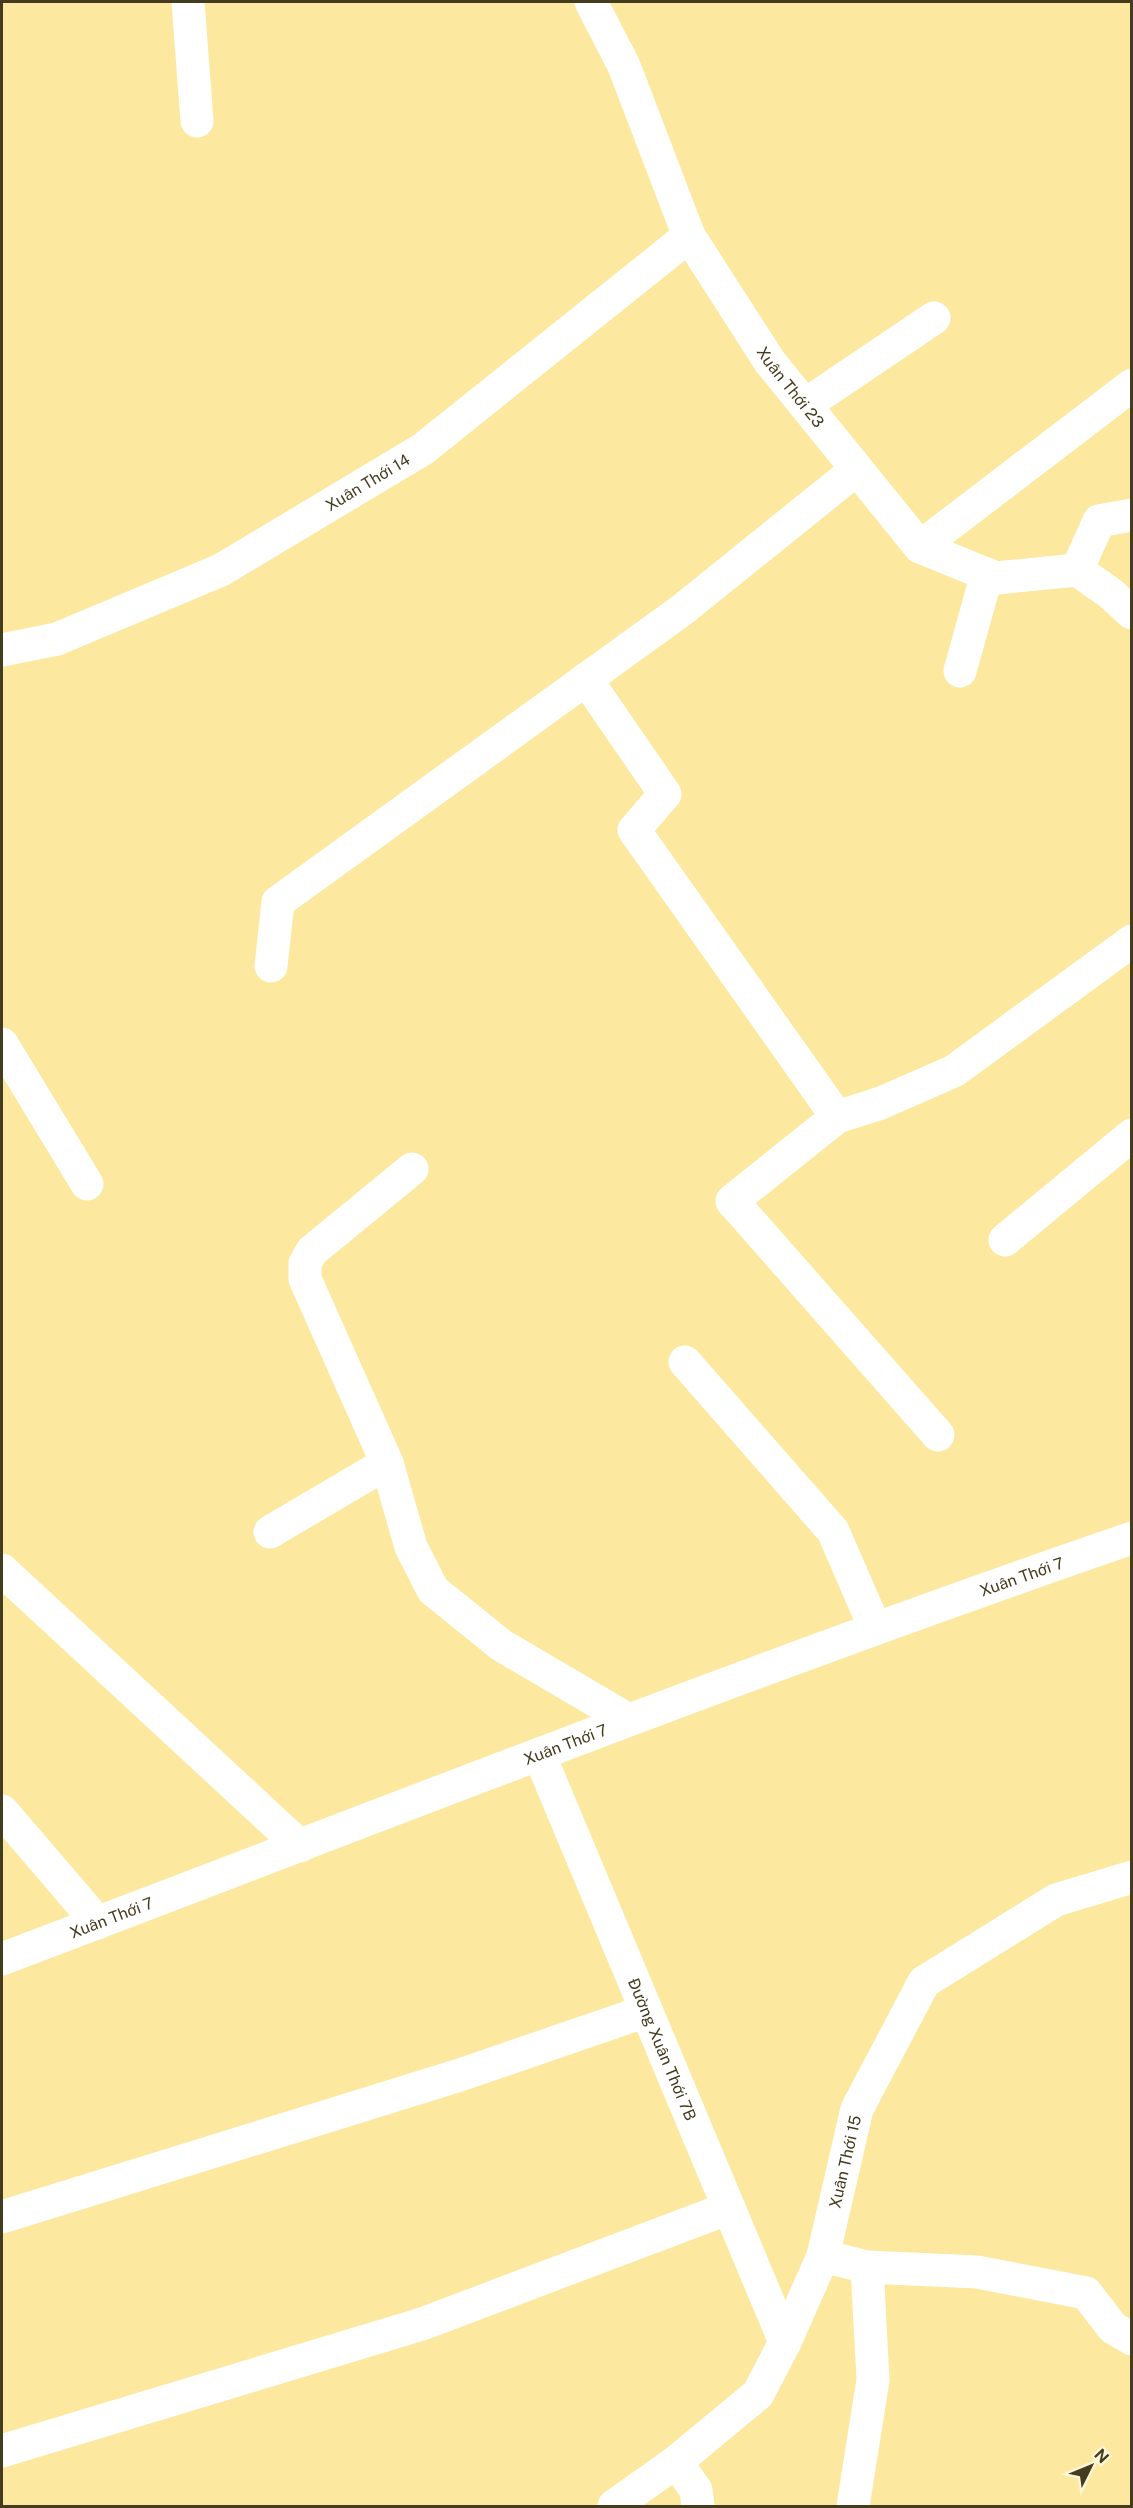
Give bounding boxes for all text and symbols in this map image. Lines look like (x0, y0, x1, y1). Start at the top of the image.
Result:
street label: Xuân Thới 23 (753, 343, 828, 431)
street label: Xuân Thới 14 (322, 450, 413, 515)
street label: Xuân Thới 7 (977, 1553, 1066, 1600)
street label: Xuân Thới 7 (521, 1720, 610, 1769)
street label: Xuân Thới 7 (67, 1893, 156, 1942)
street label: Đường Xuân Thới 7B (624, 1975, 701, 2123)
street label: Xuân Thới 15 (825, 2113, 865, 2210)
north arrow (1061, 2436, 1121, 2496)
text: N (1090, 2445, 1113, 2467)

